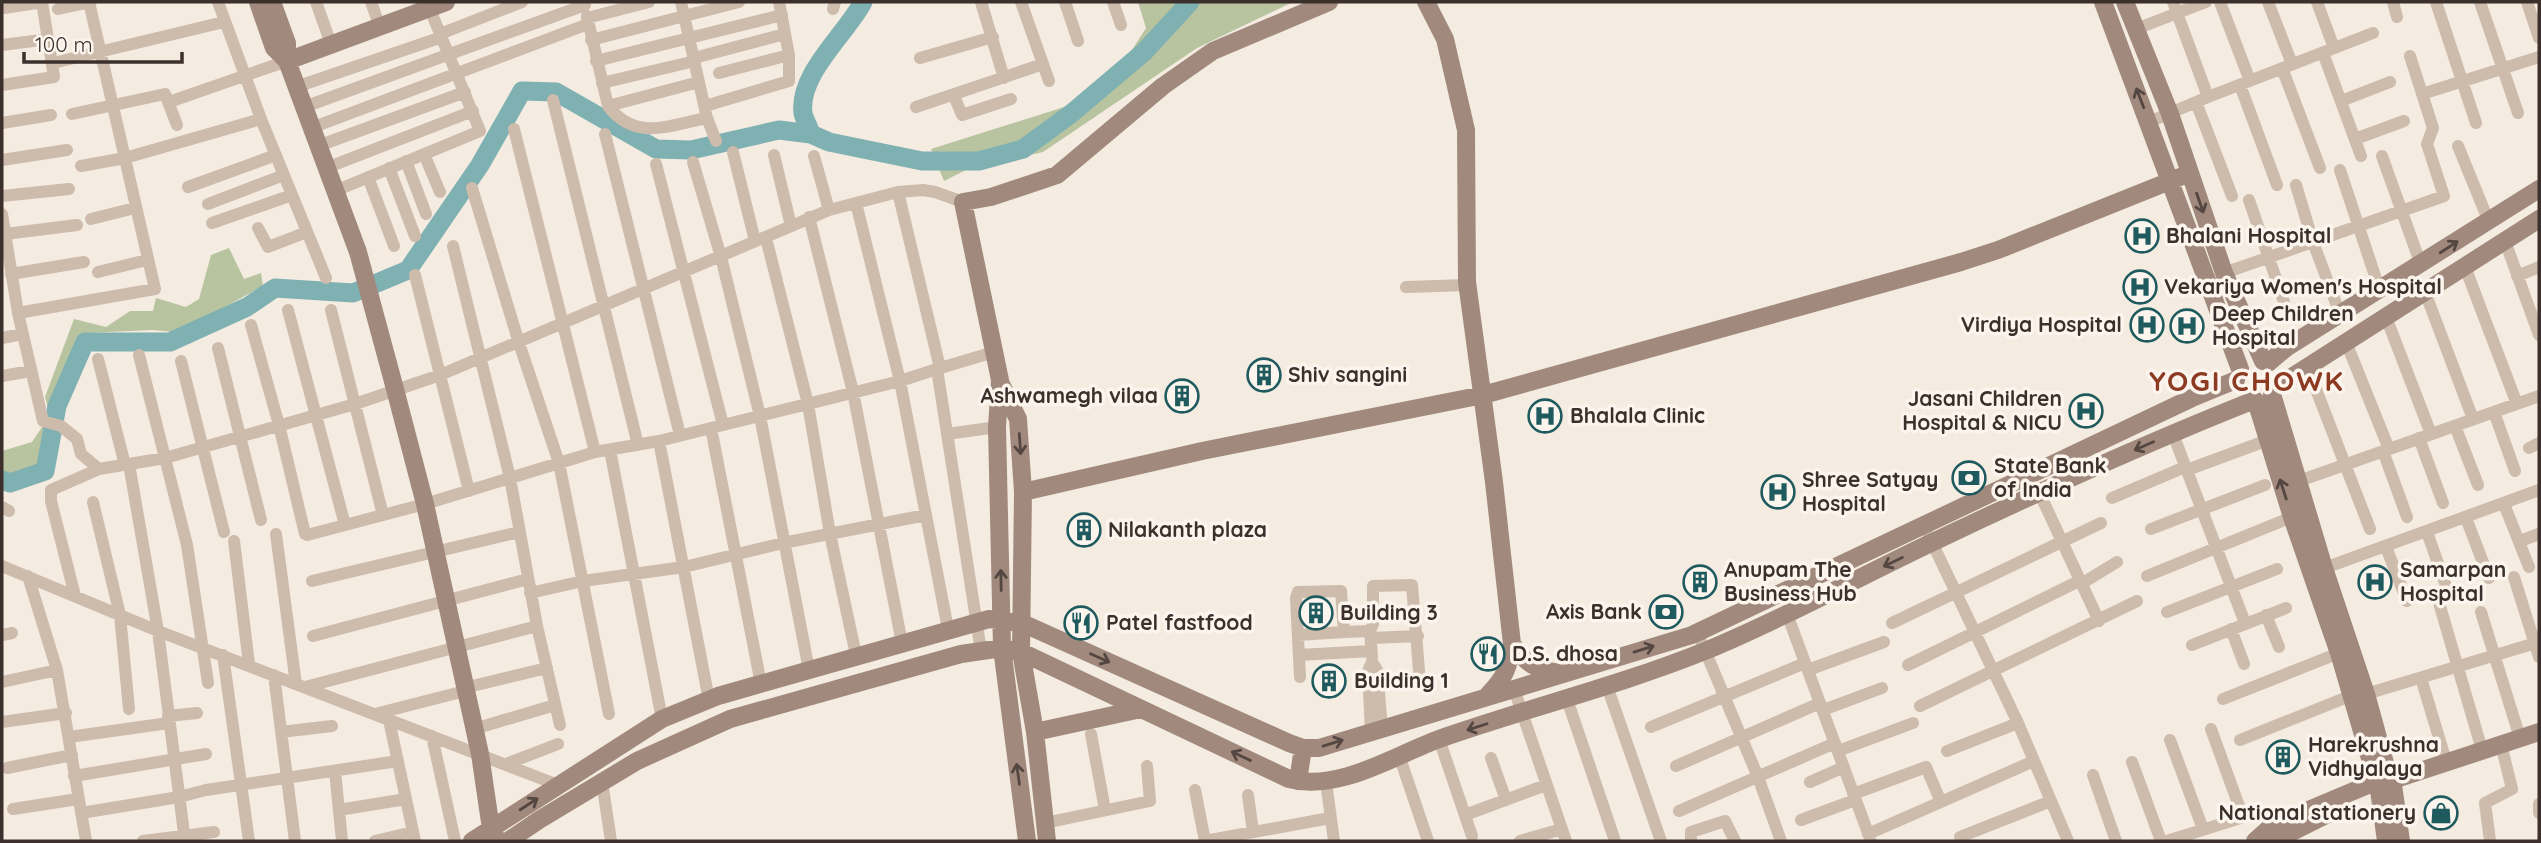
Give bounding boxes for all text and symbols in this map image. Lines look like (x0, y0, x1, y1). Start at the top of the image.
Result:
scale bar (24, 21, 182, 65)
text: 100 m (35, 31, 93, 57)
one-way arrow (2132, 87, 2145, 109)
one-way arrow (2195, 192, 2208, 214)
hospital icon: Bhalani Hospital (2123, 217, 2161, 255)
place label: Bhalani Hospital (2166, 222, 2331, 248)
one-way arrow (2439, 240, 2458, 254)
hospital icon: Vekariya Women's Hospital (2121, 268, 2159, 306)
place label: Vekariya Women's Hospital (2164, 273, 2442, 299)
place label: Deep Children Hospital (2212, 300, 2354, 350)
hospital icon: Virdiya Hospital (2128, 306, 2166, 344)
hospital icon: Deep Children Hospital (2168, 307, 2206, 345)
place label: Virdiya Hospital (1961, 311, 2122, 337)
building icon: Shiv sangini (1245, 356, 1283, 394)
place label: Shiv sangini (1288, 361, 1407, 387)
district label: YOGI CHOWK (2149, 363, 2345, 398)
building icon: Ashwamegh vilaa (1163, 377, 1201, 415)
place label: Ashwamegh vilaa (981, 382, 1158, 408)
place label: Jasani Children Hospital & NICU (1902, 385, 2062, 435)
hospital icon: Jasani Children Hospital & NICU (2067, 392, 2105, 430)
hospital icon: Bhalala Clinic (1526, 397, 1564, 435)
place label: Bhalala Clinic (1570, 402, 1705, 428)
one-way arrow (1014, 433, 1027, 455)
one-way arrow (2134, 440, 2155, 453)
place label: State Bank of India (1994, 452, 2107, 502)
bank icon: State Bank of India (1950, 459, 1988, 497)
place label: Shree Satyay Hospital (1802, 466, 1938, 516)
hospital icon: Shree Satyay Hospital (1759, 473, 1797, 511)
one-way arrow (2276, 478, 2288, 500)
building icon: Nilakanth plaza (1065, 511, 1103, 549)
place label: Nilakanth plaza (1108, 516, 1267, 542)
one-way arrow (1883, 555, 1904, 569)
place label: Anupam The Business Hub (1724, 556, 1857, 606)
place label: Samarpan Hospital (2400, 556, 2506, 606)
building icon: Anupam The Business Hub (1681, 563, 1719, 601)
hospital icon: Samarpan Hospital (2356, 563, 2394, 601)
one-way arrow (994, 568, 1007, 591)
bank icon: Axis Bank (1647, 593, 1685, 631)
building icon: Building 3 (1297, 594, 1335, 632)
place label: Axis Bank (1546, 598, 1642, 624)
place label: Building 3 (1340, 599, 1438, 625)
restaurant icon: Patel fastfood (1062, 604, 1100, 642)
place label: Patel fastfood (1106, 609, 1253, 635)
restaurant icon: D.S. dhosa (1469, 635, 1507, 673)
place label: D.S. dhosa (1512, 640, 1618, 666)
one-way arrow (1633, 642, 1655, 655)
one-way arrow (1089, 652, 1111, 665)
building icon: Building 1 (1310, 662, 1348, 700)
place label: Building 1 (1354, 667, 1449, 693)
one-way arrow (1466, 721, 1488, 734)
place label: Harekrushna Vidhyalaya (2308, 731, 2439, 781)
one-way arrow (1321, 736, 1343, 749)
building icon: Harekrushna Vidhyalaya (2264, 738, 2302, 776)
one-way arrow (1231, 749, 1252, 762)
one-way arrow (1012, 763, 1025, 785)
shop icon: National stationery (2422, 794, 2460, 832)
one-way arrow (519, 796, 538, 811)
place label: National stationery (2219, 799, 2416, 825)

